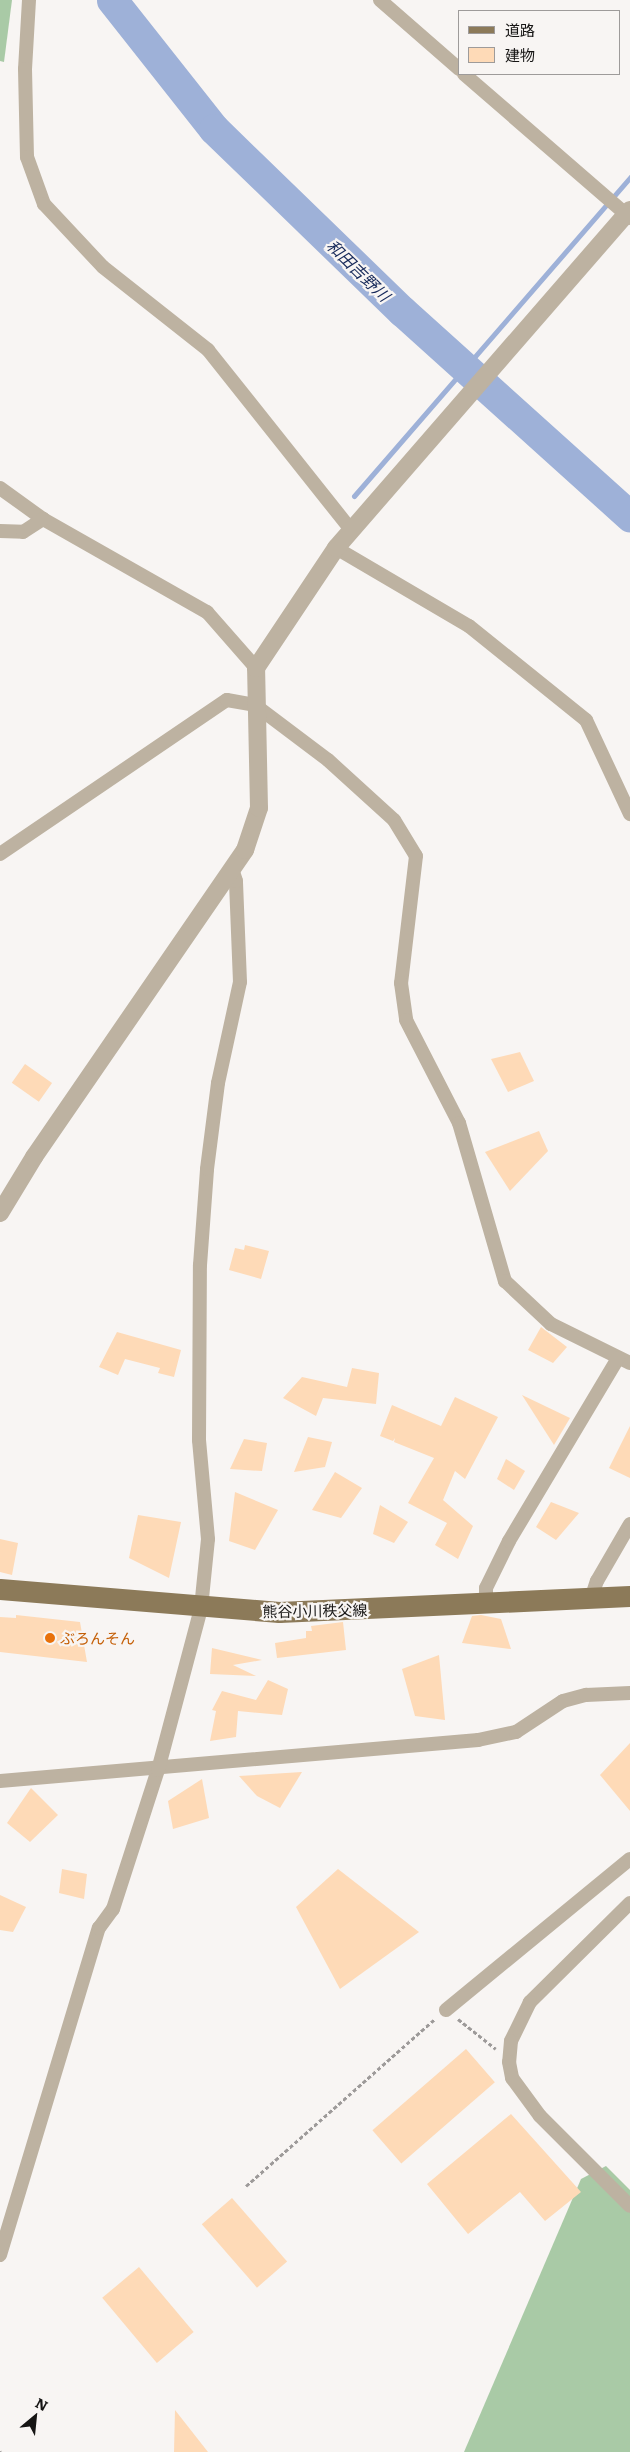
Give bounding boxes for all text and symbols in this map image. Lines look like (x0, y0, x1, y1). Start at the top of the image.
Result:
legend (458, 10, 620, 75)
text: 道路 (505, 18, 535, 41)
text: 建物 (505, 43, 535, 66)
water label: 和田吉野川 (324, 235, 394, 305)
street label: 熊谷小川秩父線 (262, 1600, 368, 1620)
place label: ぶろんそん (60, 1629, 135, 1647)
marker: ぶろんそん (44, 1632, 56, 1644)
north arrow (10, 2392, 60, 2442)
text: N (32, 2392, 52, 2415)

